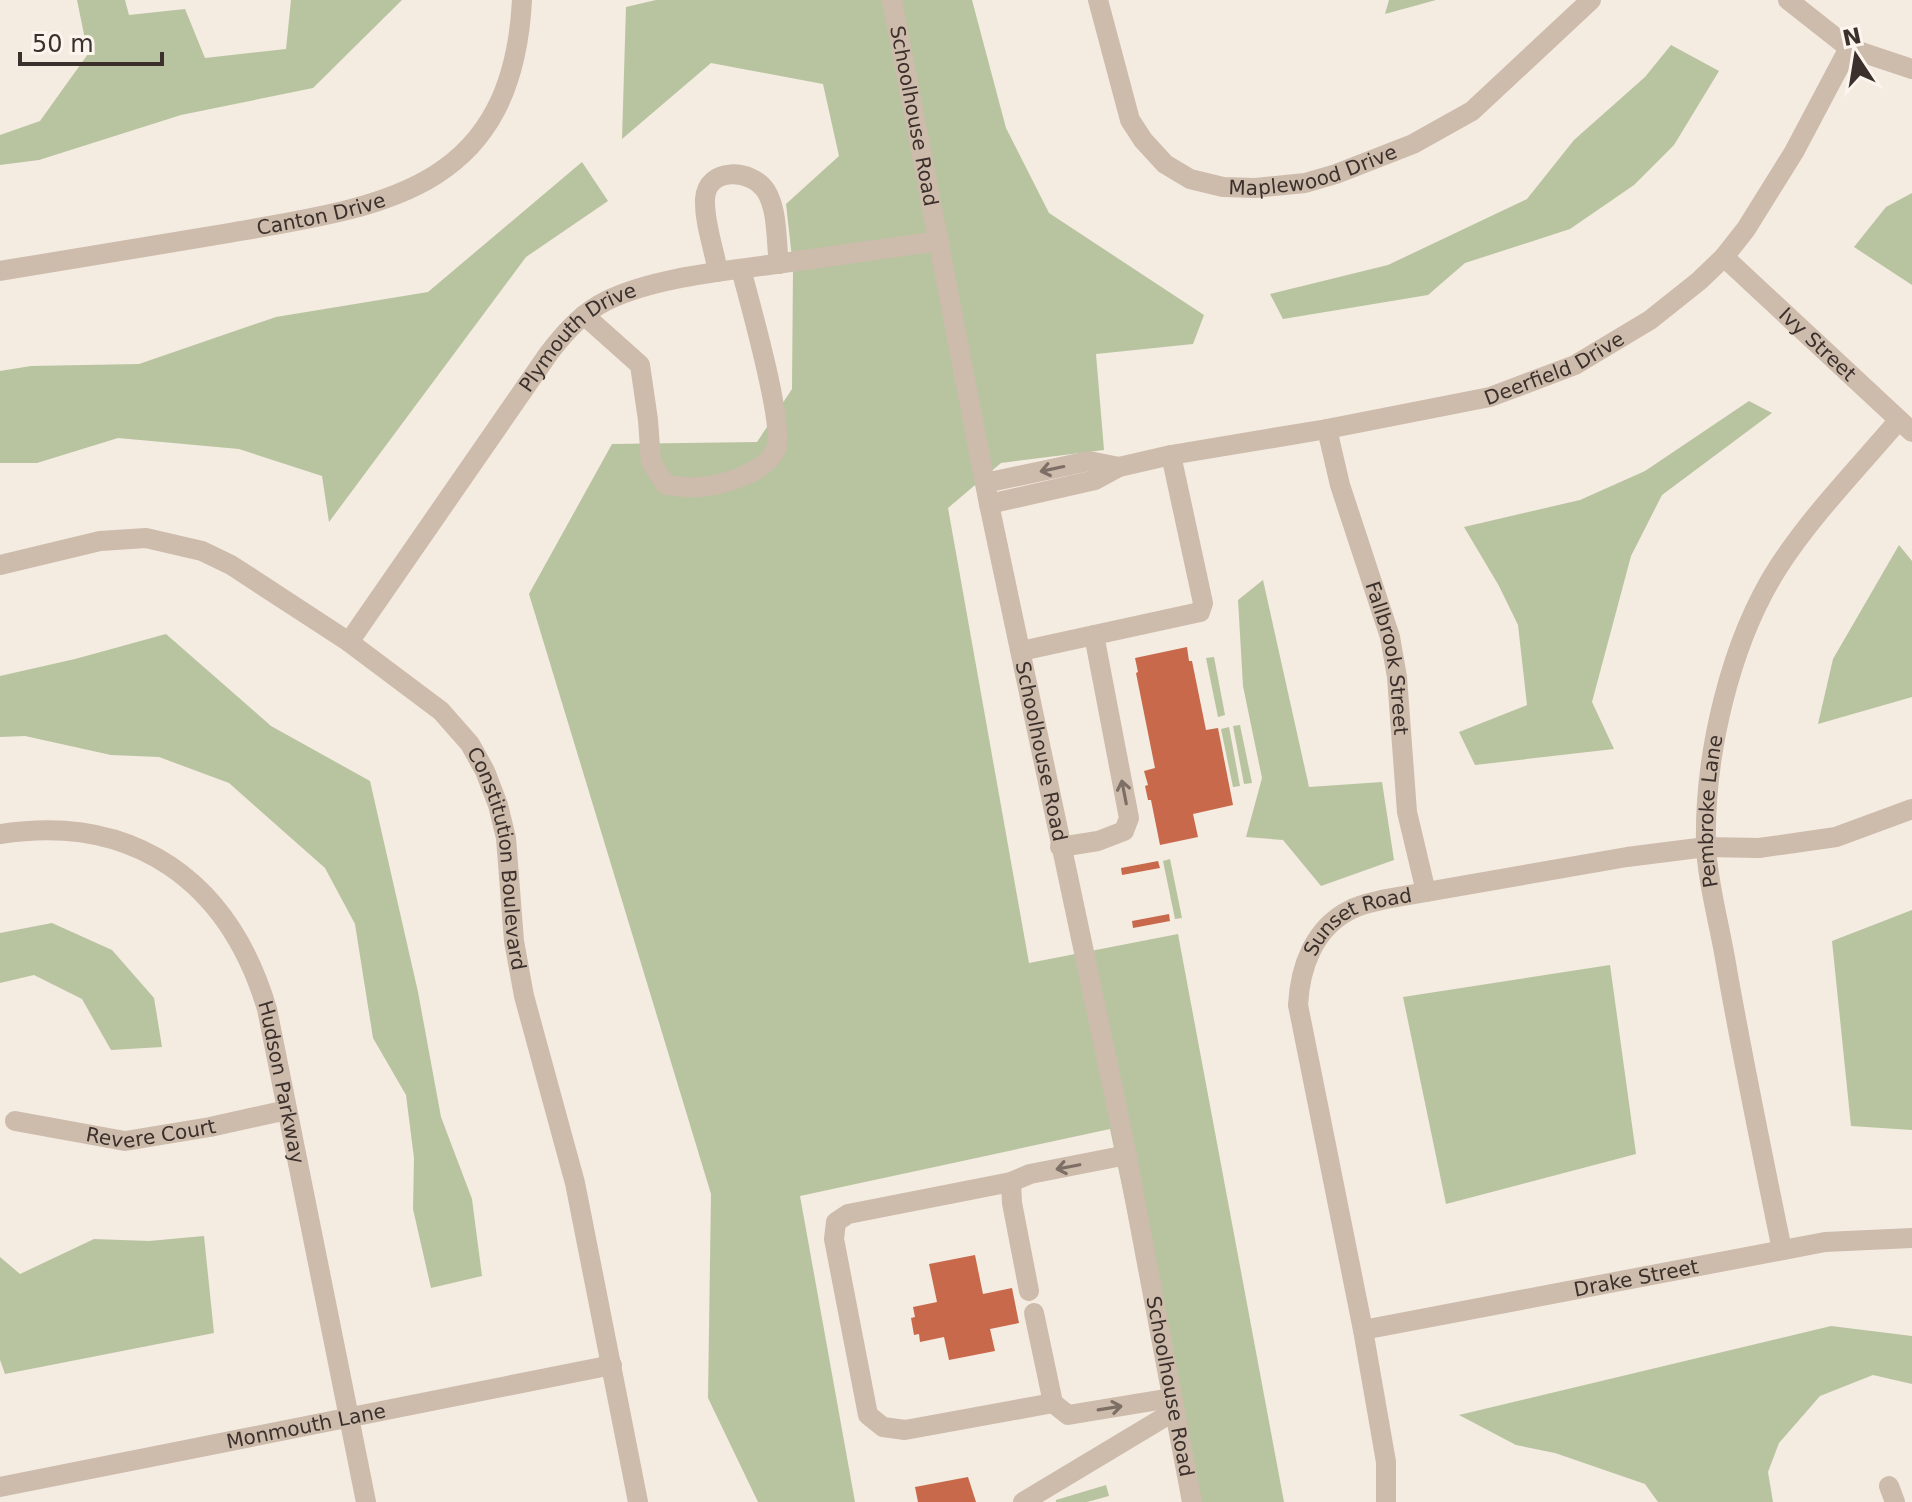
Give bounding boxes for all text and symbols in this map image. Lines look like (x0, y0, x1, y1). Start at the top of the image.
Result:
scale bar (20, 16, 162, 66)
north arrow (1816, 16, 1896, 96)
text: N (1840, 23, 1864, 51)
street label: Schoolhouse Road (885, 24, 943, 208)
text: 50 m (32, 30, 94, 58)
street label: Maplewood Drive (1228, 139, 1400, 200)
street label: Canton Drive (255, 187, 389, 240)
street label: Plymouth Drive (514, 278, 639, 396)
street label: Ivy Street (1774, 302, 1861, 386)
street label: Deerfield Drive (1481, 326, 1628, 410)
one-way arrow (1040, 462, 1065, 477)
street label: Fallbrook Street (1361, 578, 1413, 736)
street label: Schoolhouse Road (1011, 659, 1072, 843)
street label: Pembroke Lane (1694, 733, 1728, 890)
street label: Constitution Boulevard (462, 742, 531, 972)
one-way arrow (1115, 780, 1130, 806)
street label: Sunset Road (1298, 883, 1414, 960)
street label: Hudson Parkway (253, 998, 310, 1166)
street label: Revere Court (84, 1114, 218, 1153)
one-way arrow (1056, 1160, 1082, 1175)
street label: Drake Street (1572, 1254, 1701, 1302)
street label: Schoolhouse Road (1141, 1294, 1199, 1479)
street label: Monmouth Lane (224, 1398, 388, 1454)
one-way arrow (1097, 1400, 1122, 1415)

